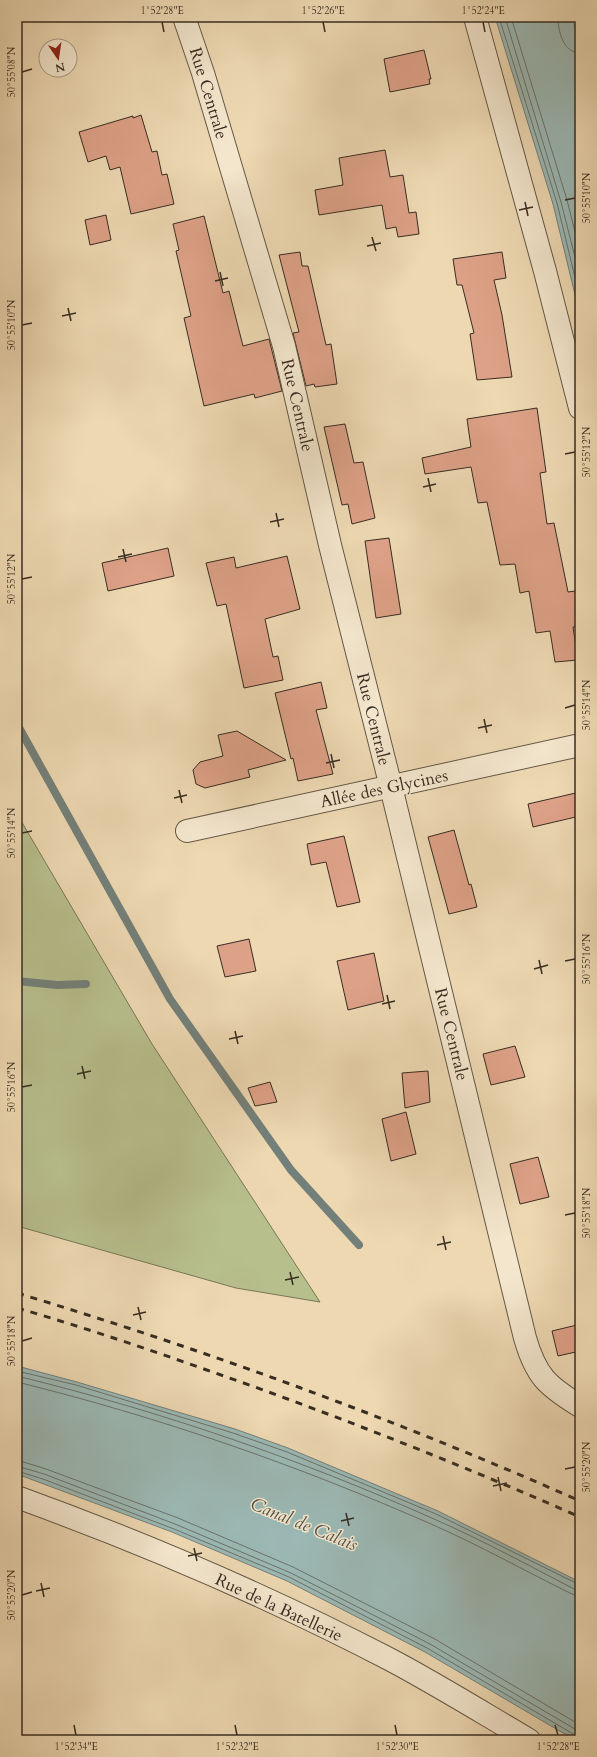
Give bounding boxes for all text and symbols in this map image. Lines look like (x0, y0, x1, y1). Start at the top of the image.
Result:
text: 1°52'28"E (140, 4, 184, 18)
text: 1°52'26"E (301, 4, 345, 18)
text: 1°52'24"E (461, 4, 505, 18)
north arrow (38, 38, 78, 78)
street label: Rue Centrale (184, 44, 233, 142)
text: 50°55'08"N (5, 46, 19, 97)
text: N (53, 59, 66, 76)
text: 50°55'10"N (580, 172, 594, 223)
text: 50°55'10"N (5, 299, 19, 350)
street label: Rue Centrale (276, 356, 319, 454)
text: 50°55'12"N (580, 426, 594, 477)
text: 50°55'12"N (5, 553, 19, 604)
street label: Rue Centrale (351, 670, 396, 768)
text: 50°55'14"N (580, 679, 594, 730)
street label: Allée des Glycines (318, 764, 450, 813)
text: 50°55'14"N (5, 807, 19, 858)
text: 50°55'16"N (580, 933, 594, 984)
street label: Rue Centrale (429, 985, 474, 1083)
text: 50°55'16"N (5, 1061, 19, 1112)
text: 50°55'18"N (580, 1187, 594, 1238)
text: 50°55'18"N (5, 1315, 19, 1366)
text: 50°55'20"N (580, 1441, 594, 1492)
water label: Canal de Calais (247, 1492, 361, 1557)
street label: Rue de la Batellerie (211, 1568, 346, 1647)
text: 50°55'20"N (5, 1569, 19, 1620)
text: 1°52'34"E (54, 1740, 98, 1754)
text: 1°52'32"E (215, 1740, 259, 1754)
text: 1°52'30"E (375, 1740, 419, 1754)
text: 1°52'28"E (536, 1740, 580, 1754)

